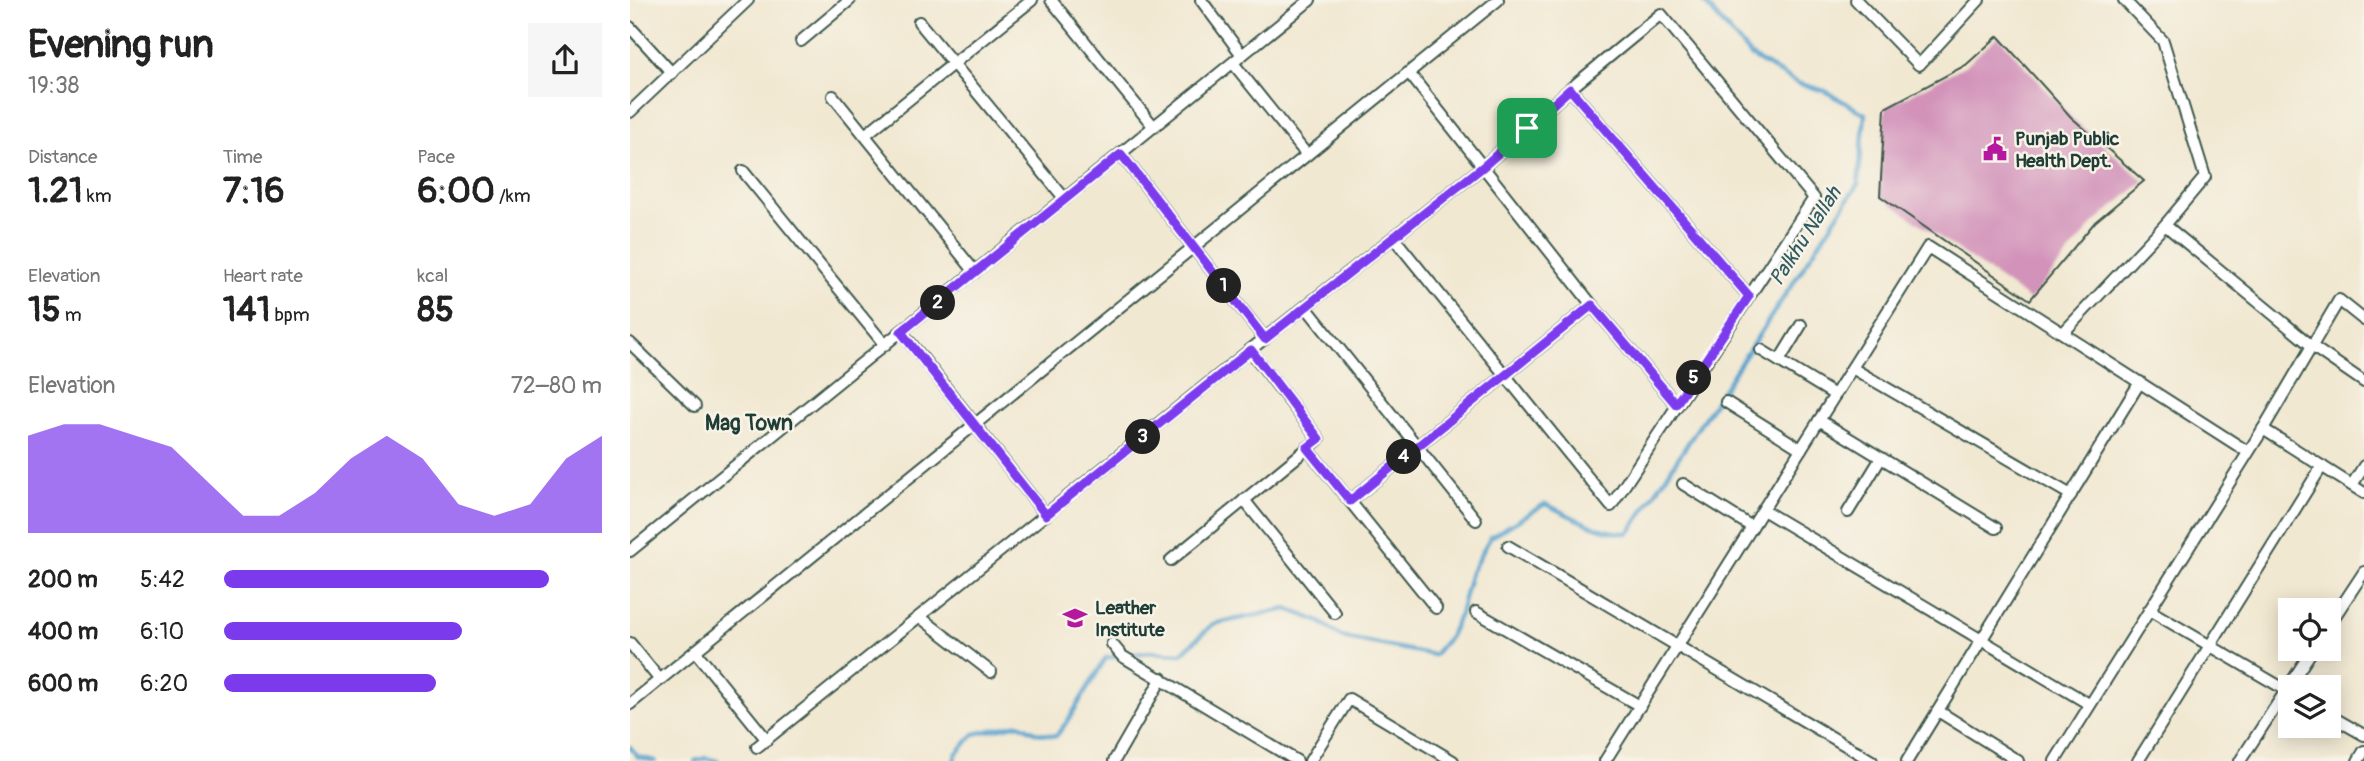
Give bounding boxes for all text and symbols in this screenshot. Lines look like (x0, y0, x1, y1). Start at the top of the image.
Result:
text: Evening run (28, 21, 214, 69)
button: share (528, 23, 602, 97)
text: 19:38 (28, 71, 79, 100)
pin (1497, 98, 1557, 158)
icon: arrive (1508, 109, 1546, 147)
place label: Punjab Public Health Dept. (2015, 127, 2120, 173)
public building icon: Punjab Public Health Dept. (1981, 135, 2009, 163)
text: Distance (28, 145, 97, 169)
text: Time (223, 145, 262, 169)
text: Pace (417, 145, 455, 169)
text: 1.21 (28, 169, 83, 213)
text: 7:16 (223, 169, 285, 213)
text: 6:00 (417, 169, 495, 213)
water label: Palkhu Nallah (1763, 181, 1848, 291)
text: km (83, 184, 112, 208)
text: /km (495, 184, 531, 208)
text: Elevation (28, 264, 100, 288)
text: Heart rate (223, 264, 303, 288)
text: kcal (417, 264, 448, 288)
pin: 1 (1206, 268, 1242, 304)
text: 1 (1220, 273, 1227, 297)
pin: 2 (920, 286, 956, 320)
text: 15 (28, 288, 61, 332)
text: 141 (223, 288, 270, 332)
text: 85 (417, 288, 454, 332)
text: 2 (932, 290, 943, 314)
text: m (61, 303, 82, 327)
text: bpm (270, 303, 310, 327)
pin: 5 (1676, 360, 1712, 396)
text: 5 (1688, 365, 1699, 389)
text: Elevation (28, 371, 116, 400)
text: 72–80 m (511, 371, 602, 400)
district label: Mag Town (705, 410, 793, 437)
pin: 3 (1126, 420, 1160, 454)
text: 3 (1137, 424, 1148, 448)
pin: 4 (1386, 440, 1422, 475)
text: 4 (1398, 444, 1409, 468)
text: 200 m (28, 565, 98, 594)
text: 5:42 (140, 565, 185, 594)
place label: Leather Institute (1095, 596, 1165, 642)
map controls (2278, 598, 2341, 738)
button: locate (2278, 598, 2341, 661)
school or university icon: Leather Institute (1061, 604, 1089, 632)
text: 400 m (28, 617, 98, 646)
text: 6:10 (140, 617, 184, 646)
text: 600 m (28, 669, 98, 698)
text: 6:20 (140, 669, 188, 698)
button: layers (2278, 675, 2341, 738)

